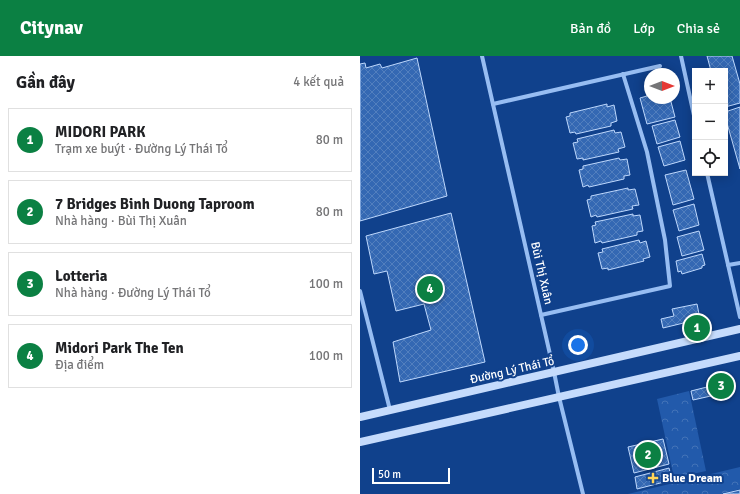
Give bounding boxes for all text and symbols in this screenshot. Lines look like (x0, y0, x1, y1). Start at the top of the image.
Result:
text: Citynav (20, 16, 83, 40)
text: Bản đồ (570, 20, 611, 37)
text: Lớp (633, 20, 655, 37)
text: Chia sẻ (677, 20, 720, 37)
north arrow (644, 68, 680, 104)
map controls (692, 68, 728, 176)
button: + (692, 68, 728, 104)
text: Gần đây (16, 72, 75, 93)
text: 4 kết quả (293, 74, 344, 90)
button: − (692, 104, 728, 140)
text: MIDORI PARK (55, 123, 146, 141)
text: 1 (26, 132, 34, 148)
text: 80 m (316, 132, 343, 148)
button: locate (692, 140, 728, 176)
text: Trạm xe buýt · Đường Lý Thái Tổ (55, 141, 228, 157)
text: 7 Bridges Binh Duong Taproom (55, 195, 255, 213)
text: 2 (26, 204, 34, 220)
text: 80 m (316, 204, 343, 220)
text: Nhà hàng · Bùi Thị Xuân (55, 213, 187, 229)
street label: Bùi Thị Xuân (527, 240, 556, 306)
text: Lotteria (55, 267, 108, 285)
pin: 4 (417, 274, 443, 304)
text: 3 (26, 276, 34, 292)
text: 100 m (309, 276, 343, 292)
text: Nhà hàng · Đường Lý Thái Tổ (55, 285, 211, 301)
pin: 1 (684, 313, 710, 343)
your location (568, 335, 588, 355)
text: Midori Park The Ten (55, 339, 184, 357)
text: 4 (26, 348, 34, 364)
text: 100 m (309, 348, 343, 364)
street label: Đường Lý Thái Tổ (469, 354, 556, 387)
text: Địa điểm (55, 357, 104, 373)
pin: 3 (708, 371, 734, 401)
pin: 2 (635, 440, 661, 470)
scale bar (372, 466, 450, 485)
text: 50 m (378, 468, 401, 481)
place label: Blue Dream (662, 471, 723, 486)
marker: Blue Dream (647, 472, 659, 484)

